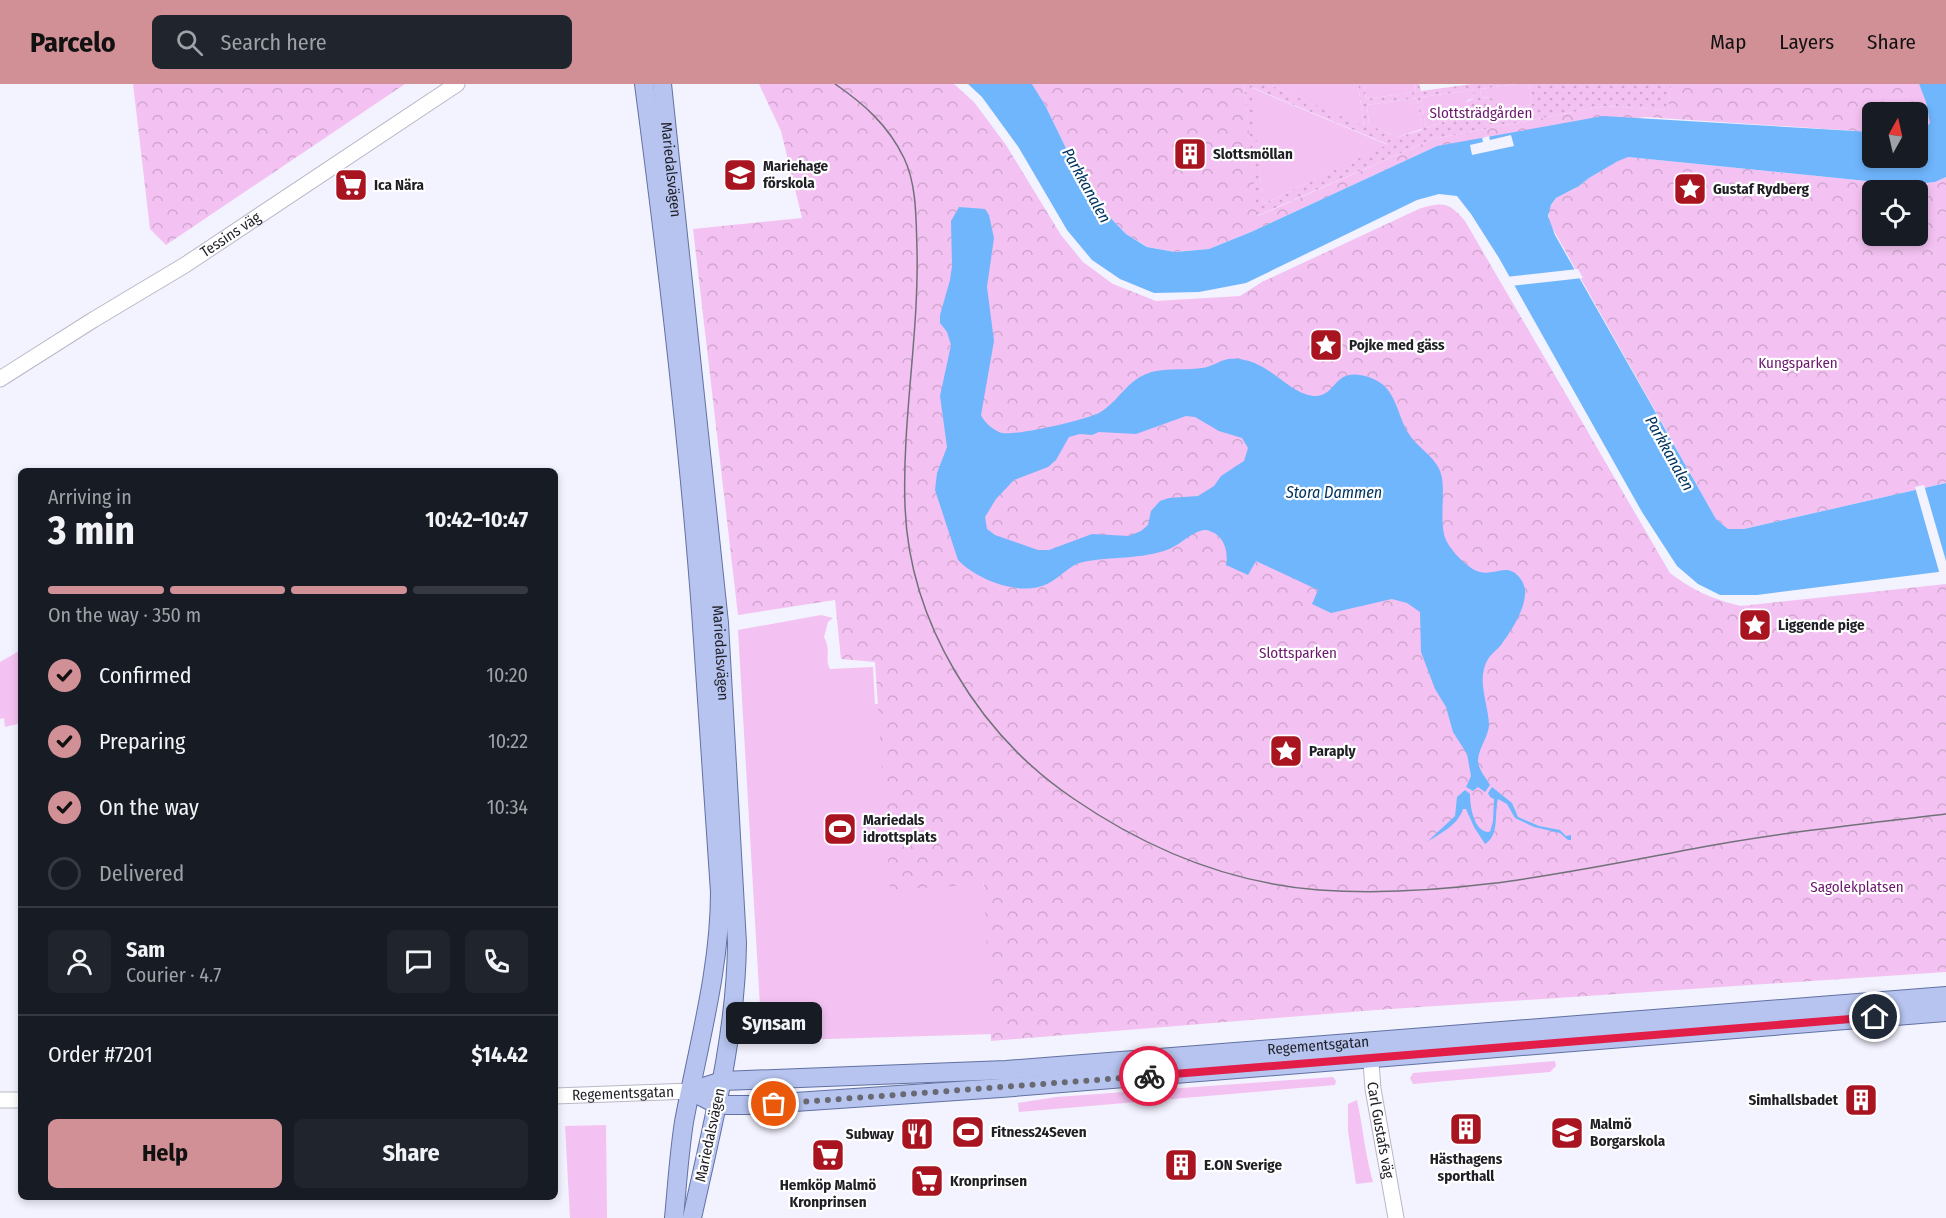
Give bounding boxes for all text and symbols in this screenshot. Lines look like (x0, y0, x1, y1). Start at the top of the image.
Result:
search box (152, 15, 572, 69)
text: Parcelo (30, 26, 116, 59)
icon: search (173, 26, 206, 59)
text: Search here (221, 29, 327, 56)
text: Map (1710, 29, 1746, 55)
text: Layers (1779, 29, 1834, 55)
text: Share (1867, 29, 1916, 55)
north arrow (1862, 102, 1928, 168)
map controls (1862, 102, 1928, 246)
park label: Slottsträdgården (1430, 104, 1532, 122)
street label: Mariedalsvägen (657, 121, 685, 218)
building icon: Slottsmöllan (1172, 136, 1208, 172)
water label: Parkkanalen (1058, 145, 1115, 226)
place label: Slottsmöllan (1213, 145, 1293, 163)
school or university icon: Mariehage förskola (722, 157, 758, 193)
place label: Mariehage förskola (763, 157, 829, 192)
supermarket icon: Ica Nära (333, 167, 369, 203)
place icon: Gustaf Rydberg (1672, 171, 1708, 207)
place label: Ica Nära (374, 176, 424, 194)
place label: Gustaf Rydberg (1713, 180, 1810, 198)
button: locate (1862, 180, 1928, 246)
street label: Tessins väg (197, 208, 264, 261)
place icon: Pojke med gäss (1308, 327, 1344, 363)
place label: Pojke med gäss (1349, 336, 1445, 354)
park label: Kungsparken (1758, 354, 1838, 372)
water label: Parkkanalen (1641, 413, 1698, 494)
water label: Stora Dammen (1285, 483, 1382, 502)
text: Arriving in (48, 485, 132, 509)
text: 10:42–10:47 (425, 506, 528, 533)
text: 3 min (48, 508, 135, 554)
text: On the way · 350 m (48, 603, 201, 627)
street label: Mariedalsvägen (708, 604, 732, 701)
place icon: Liggende pige (1737, 607, 1773, 643)
place label: Liggende pige (1778, 616, 1865, 634)
park label: Slottsparken (1259, 644, 1337, 662)
icon: check (48, 659, 81, 692)
text: Confirmed (99, 662, 192, 689)
text: 10:20 (486, 663, 528, 687)
icon: check (48, 725, 81, 758)
text: Preparing (99, 728, 185, 755)
text: 10:22 (488, 729, 528, 753)
place icon: Paraply (1268, 733, 1304, 769)
place label: Paraply (1309, 742, 1357, 760)
icon: check (48, 791, 81, 824)
text: On the way (99, 794, 199, 821)
text: 10:34 (487, 795, 528, 819)
sports icon: Mariedals idrottsplats (822, 811, 858, 847)
place label: Mariedals idrottsplats (863, 811, 937, 846)
text: Delivered (99, 860, 184, 887)
park label: Sagolekplatsen (1810, 878, 1904, 896)
button: person (48, 930, 111, 993)
button: chat (387, 930, 450, 993)
button: phone (465, 930, 528, 993)
text: Sam (126, 936, 165, 963)
text: Courier · 4.7 (126, 963, 221, 987)
pin (1849, 991, 1900, 1042)
icon: home (1858, 1000, 1891, 1033)
callout: Synsam (726, 1002, 822, 1044)
text: Synsam (742, 1011, 806, 1035)
street label: Regementsgatan (1267, 1032, 1370, 1058)
text: Order #7201 (48, 1041, 153, 1068)
text: $14.42 (471, 1041, 528, 1068)
courier (1119, 1046, 1179, 1106)
icon: bike (1133, 1060, 1166, 1093)
pin (748, 1078, 799, 1129)
street label: Carl Gustafs väg (1363, 1081, 1398, 1180)
building icon: Simhallsbadet (1843, 1082, 1879, 1118)
street label: Regementsgatan (572, 1083, 674, 1104)
street label: Mariedalsvägen (691, 1086, 729, 1184)
icon: bag (757, 1087, 790, 1120)
place label: Simhallsbadet (1748, 1091, 1839, 1109)
building icon: Hästhagens sporthall (1448, 1111, 1484, 1147)
sports icon: Fitness24Seven (950, 1114, 986, 1150)
school or university icon: Malmö Borgarskola (1549, 1115, 1585, 1151)
place label: Malmö Borgarskola (1590, 1115, 1666, 1150)
restaurant icon: Subway (899, 1116, 935, 1152)
button: Help (48, 1119, 282, 1188)
button: Share (294, 1119, 528, 1188)
place label: Fitness24Seven (991, 1123, 1087, 1141)
place label: Subway (846, 1125, 895, 1143)
supermarket icon: Hemköp Malmö Kronprinsen (810, 1137, 846, 1173)
building icon: E.ON Sverige (1163, 1147, 1199, 1183)
place label: Hästhagens sporthall (1430, 1150, 1503, 1185)
place label: E.ON Sverige (1204, 1156, 1282, 1174)
supermarket icon: Kronprinsen (909, 1163, 945, 1199)
place label: Kronprinsen (950, 1172, 1027, 1190)
place label: Hemköp Malmö Kronprinsen (780, 1176, 876, 1211)

